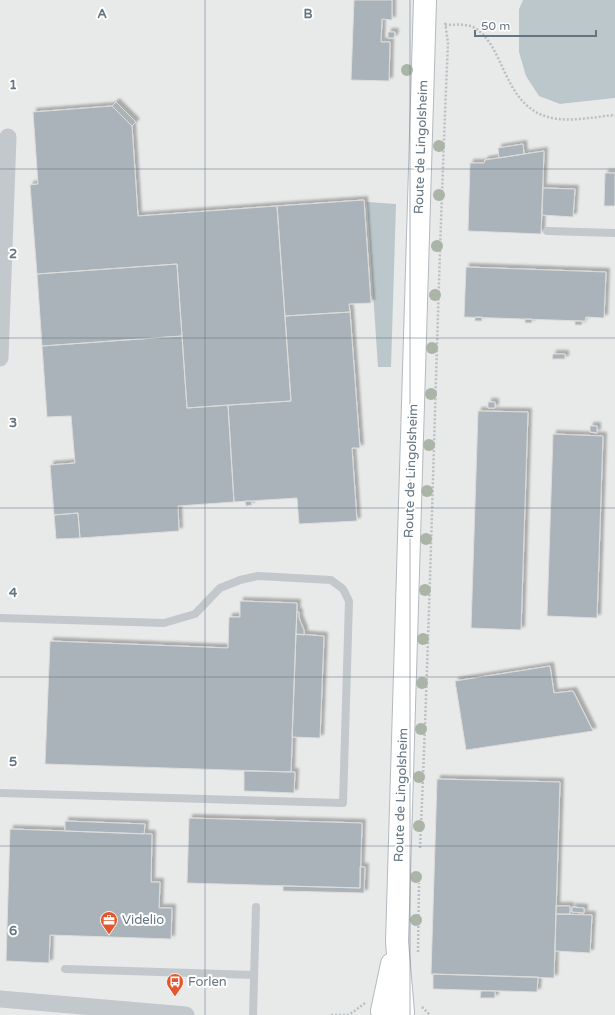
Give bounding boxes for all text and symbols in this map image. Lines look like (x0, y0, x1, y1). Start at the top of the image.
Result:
text: A (97, 6, 107, 22)
text: B (303, 6, 313, 22)
scale bar (475, 12, 596, 38)
text: 50 m (481, 19, 510, 33)
text: 1 (9, 77, 17, 93)
street label: Route de Lingolsheim (411, 80, 431, 214)
text: 2 (9, 246, 17, 262)
street label: Route de Lingolsheim (401, 404, 421, 538)
text: 3 (9, 415, 17, 431)
text: 4 (9, 585, 18, 601)
street label: Route de Lingolsheim (391, 728, 411, 862)
text: 5 (9, 754, 17, 770)
office icon: Videlio (99, 910, 119, 935)
place label: Videlio (122, 912, 164, 928)
text: 6 (9, 923, 17, 939)
bus stop icon: Forlen (165, 972, 185, 997)
place label: Forlen (188, 974, 227, 990)

